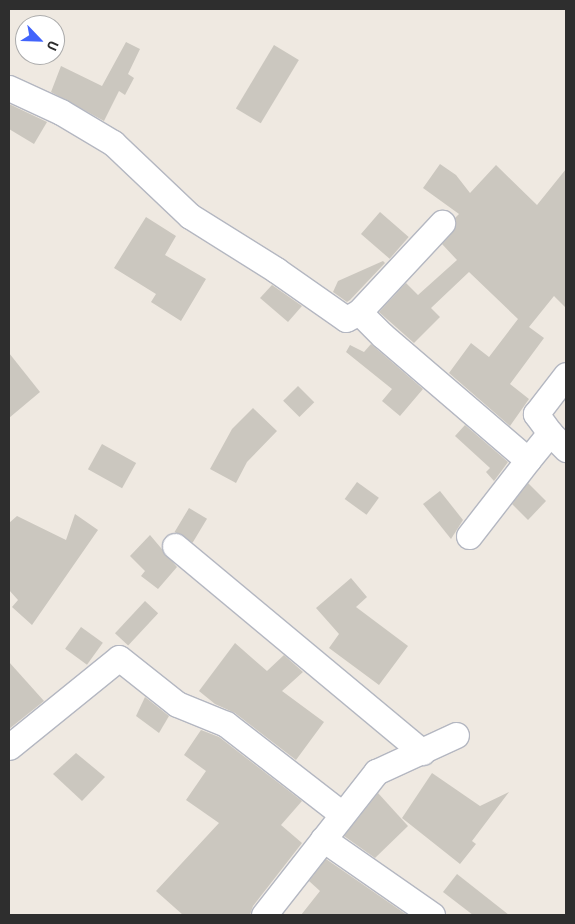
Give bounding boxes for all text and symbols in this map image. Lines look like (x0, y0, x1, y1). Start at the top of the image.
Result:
north arrow (15, 15, 65, 65)
text: U (43, 38, 63, 53)

